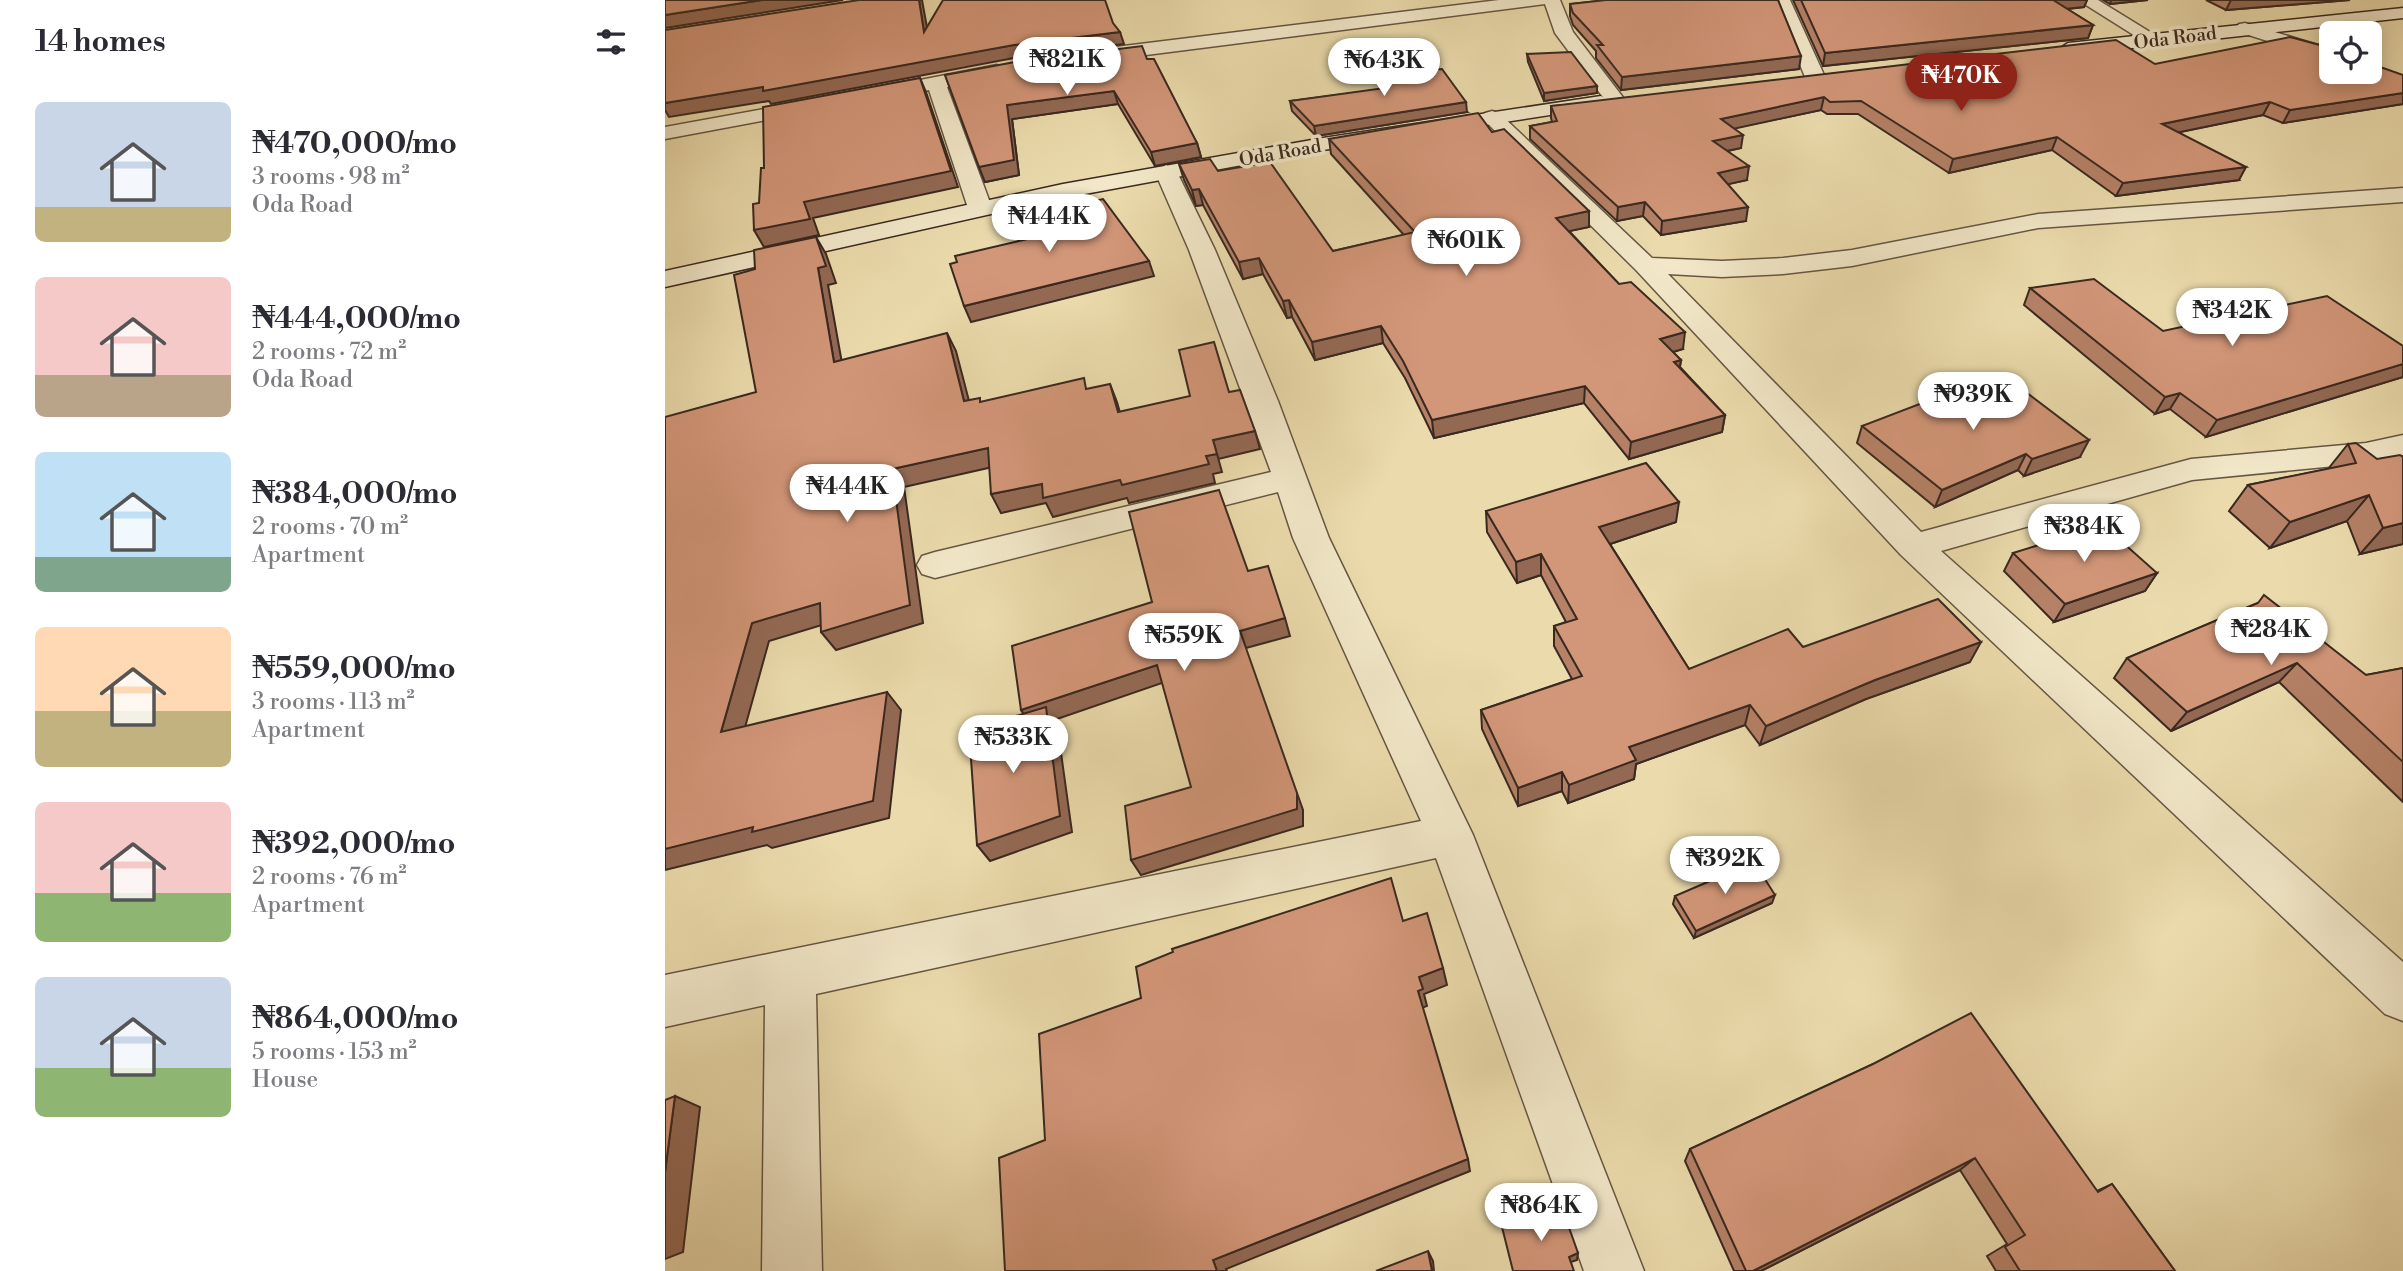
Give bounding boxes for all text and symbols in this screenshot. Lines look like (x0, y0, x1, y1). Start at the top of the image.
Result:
street label: Oda Road (2132, 21, 2218, 55)
map controls (2319, 21, 2382, 84)
button: locate (2319, 21, 2382, 84)
text: 14 homes (35, 23, 166, 61)
icon: filters (592, 23, 630, 61)
pin: ₦821K (1018, 38, 1116, 97)
pin: ₦643K (1335, 38, 1433, 98)
text: ₦821K (1029, 46, 1105, 74)
text: ₦643K (1344, 47, 1424, 75)
pin: ₦470K (1912, 54, 2010, 113)
text: ₦470K (1921, 62, 2001, 90)
text: ₦470,000/mo (252, 125, 457, 163)
icon: home (91, 130, 175, 214)
street label: Oda Road (1237, 134, 1323, 172)
text: 3 rooms · 98 m² (252, 163, 409, 191)
text: Oda Road (252, 191, 353, 219)
pin: ₦444K (1000, 194, 1098, 254)
text: ₦444K (1008, 203, 1090, 231)
pin: ₦601K (1417, 218, 1515, 278)
text: ₦601K (1427, 227, 1505, 255)
pin: ₦342K (2183, 288, 2281, 348)
text: ₦342K (2192, 297, 2272, 325)
text: ₦444,000/mo (252, 300, 461, 338)
icon: home (91, 305, 175, 389)
text: 2 rooms · 72 m² (252, 338, 406, 366)
text: Oda Road (252, 366, 353, 394)
pin: ₦939K (1924, 372, 2022, 432)
text: ₦939K (1934, 381, 2012, 409)
pin: ₦444K (798, 464, 896, 524)
text: ₦444K (806, 473, 888, 501)
text: ₦384,000/mo (252, 475, 457, 513)
icon: home (91, 480, 175, 564)
pin: ₦384K (2035, 504, 2133, 564)
text: 2 rooms · 70 m² (252, 513, 408, 541)
text: ₦384K (2044, 513, 2124, 541)
text: Apartment (252, 541, 365, 569)
pin: ₦284K (2222, 608, 2320, 667)
pin: ₦559K (1135, 614, 1233, 673)
text: ₦284K (2231, 616, 2311, 644)
text: ₦559K (1145, 622, 1223, 650)
text: ₦559,000/mo (252, 650, 456, 688)
icon: home (91, 655, 175, 739)
text: 3 rooms · 113 m² (252, 688, 415, 716)
text: Apartment (252, 716, 365, 744)
pin: ₦533K (964, 716, 1062, 775)
text: ₦533K (974, 724, 1052, 752)
text: ₦392,000/mo (252, 825, 455, 863)
icon: home (91, 830, 175, 914)
pin: ₦392K (1676, 836, 1774, 896)
text: ₦392K (1686, 845, 1764, 873)
text: 2 rooms · 76 m² (252, 863, 407, 891)
text: Apartment (252, 891, 365, 919)
text: ₦864,000/mo (252, 1000, 458, 1038)
icon: home (91, 1005, 175, 1089)
text: 5 rooms · 153 m² (252, 1038, 417, 1066)
text: House (252, 1066, 318, 1094)
pin: ₦864K (1492, 1184, 1590, 1243)
text: ₦864K (1501, 1192, 1581, 1220)

